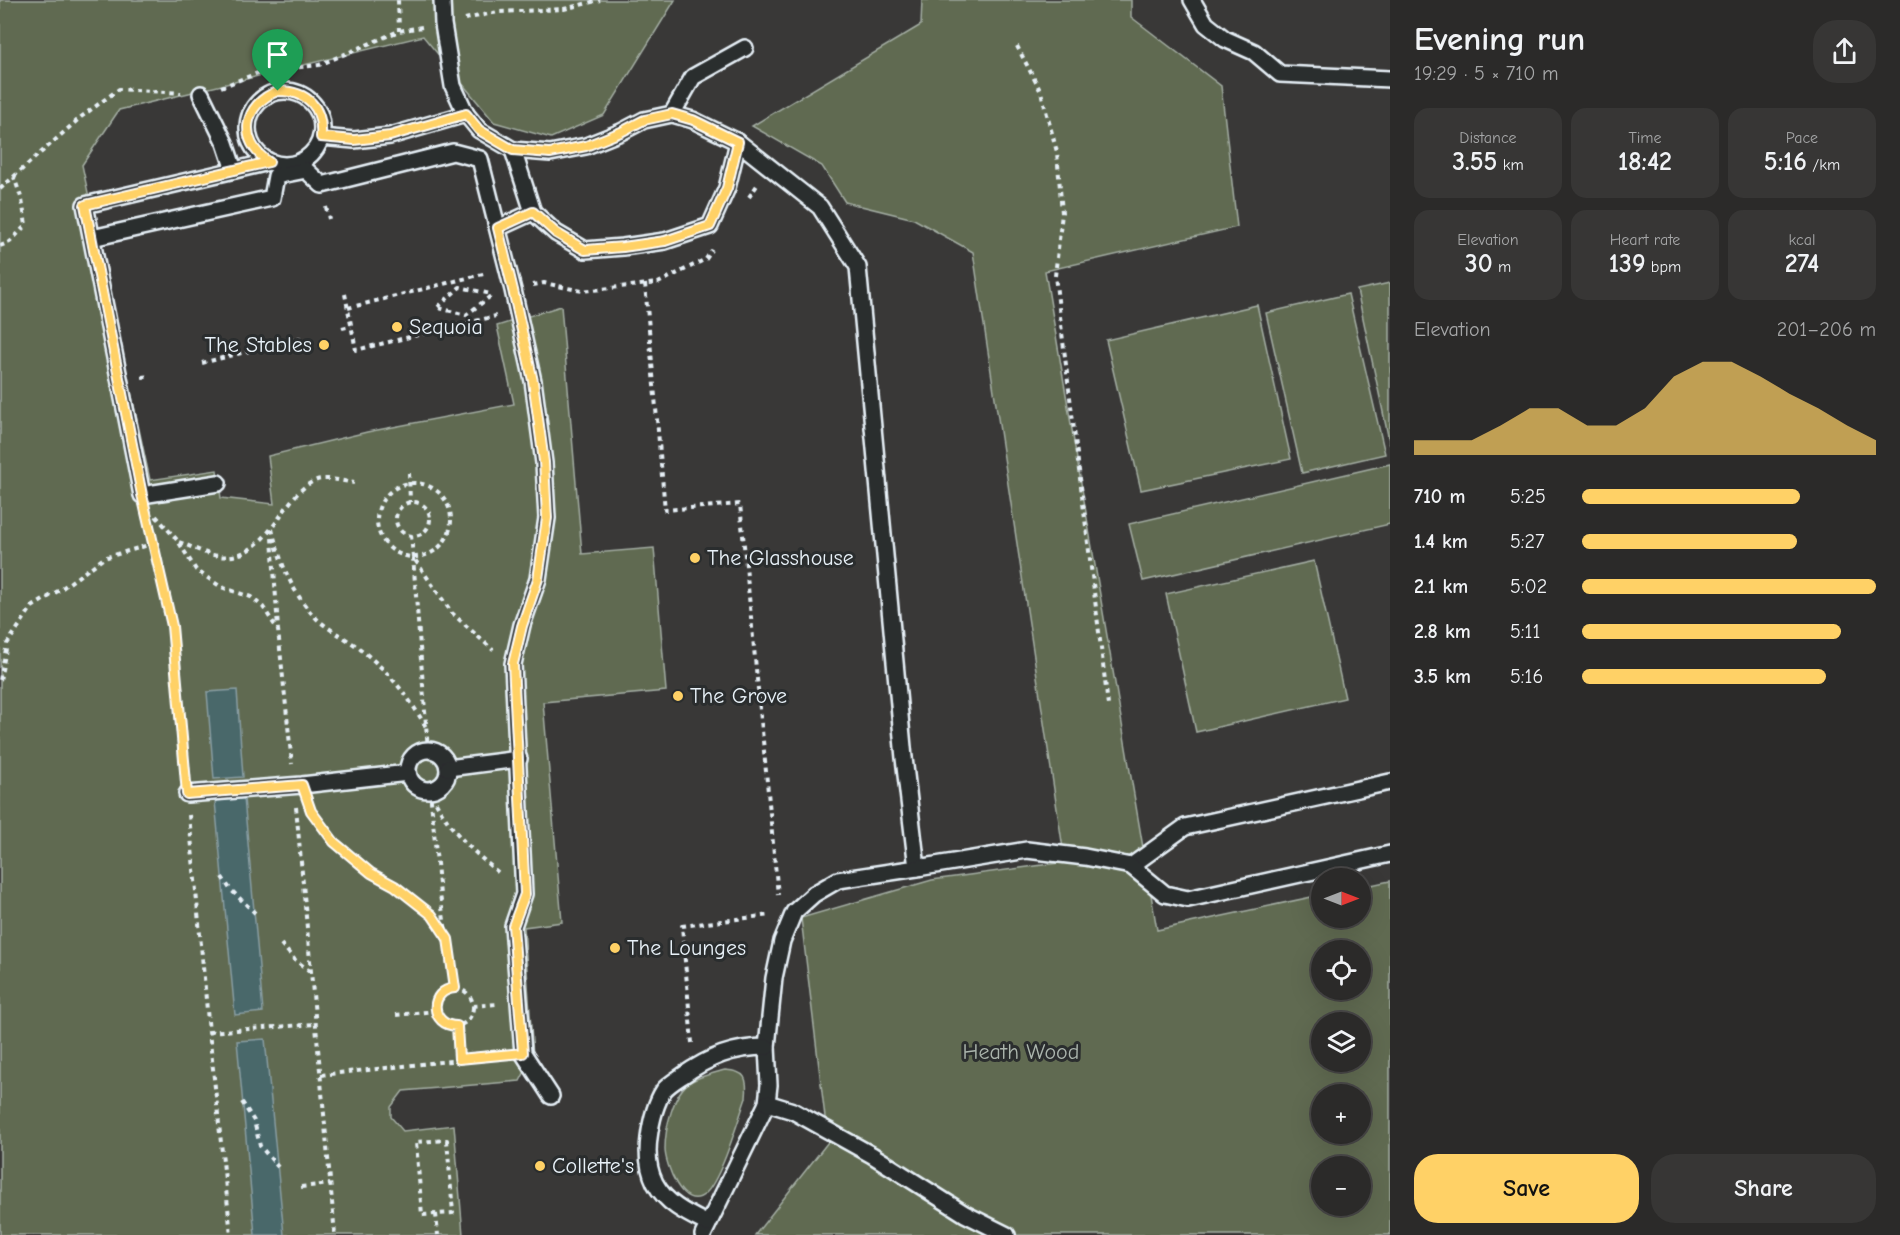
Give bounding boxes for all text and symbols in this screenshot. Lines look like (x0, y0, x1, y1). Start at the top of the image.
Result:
text: Evening run (1414, 20, 1585, 58)
button: share (1813, 20, 1876, 83)
pin (252, 29, 303, 91)
icon: arrive (261, 38, 294, 71)
text: 19:29 · 5 × 710 m (1414, 62, 1559, 85)
text: Distance (1459, 129, 1517, 147)
text: Time (1628, 129, 1662, 147)
text: Pace (1786, 129, 1818, 147)
text: 3.55 (1452, 147, 1497, 177)
text: 18:42 (1618, 147, 1672, 177)
text: 5:16 (1764, 147, 1807, 177)
text: km (1497, 156, 1524, 174)
text: /km (1807, 156, 1840, 174)
text: Elevation (1457, 231, 1519, 249)
text: Heart rate (1610, 231, 1680, 249)
text: kcal (1789, 231, 1815, 249)
text: 30 (1465, 249, 1493, 279)
text: 139 (1609, 249, 1646, 279)
text: 274 (1785, 249, 1819, 279)
text: m (1493, 258, 1511, 276)
text: bpm (1646, 258, 1681, 276)
place label: Sequoia (409, 314, 483, 340)
text: Elevation (1414, 318, 1491, 341)
text: 201–206 m (1777, 318, 1876, 341)
marker: Sequoia (390, 320, 404, 334)
place label: The Stables (204, 332, 312, 358)
marker: The Stables (317, 338, 331, 352)
text: 710 m (1414, 485, 1465, 508)
text: 5:25 (1510, 485, 1546, 508)
text: 1.4 km (1414, 530, 1468, 553)
text: 5:27 (1510, 530, 1544, 553)
place label: The Glasshouse (707, 545, 854, 571)
marker: The Glasshouse (688, 551, 702, 565)
text: 2.1 km (1414, 575, 1468, 598)
text: 5:02 (1510, 575, 1547, 598)
text: 2.8 km (1414, 620, 1471, 643)
text: 5:11 (1510, 620, 1540, 643)
text: 3.5 km (1414, 665, 1471, 688)
text: 5:16 (1510, 665, 1543, 688)
place label: The Grove (690, 683, 787, 709)
marker: The Grove (671, 689, 685, 703)
north arrow (1311, 868, 1371, 928)
map controls (1311, 868, 1371, 1216)
place label: The Lounges (627, 935, 746, 961)
button: locate (1311, 940, 1371, 1000)
marker: The Lounges (608, 941, 622, 955)
button: layers (1311, 1012, 1371, 1072)
park label: Heath Wood (963, 1039, 1079, 1065)
button: + (1311, 1084, 1371, 1144)
place label: Collette's (552, 1153, 634, 1179)
button: Save (1414, 1154, 1639, 1223)
button: Share (1651, 1154, 1876, 1223)
button: − (1311, 1156, 1371, 1216)
marker: Collette's (533, 1159, 547, 1173)

